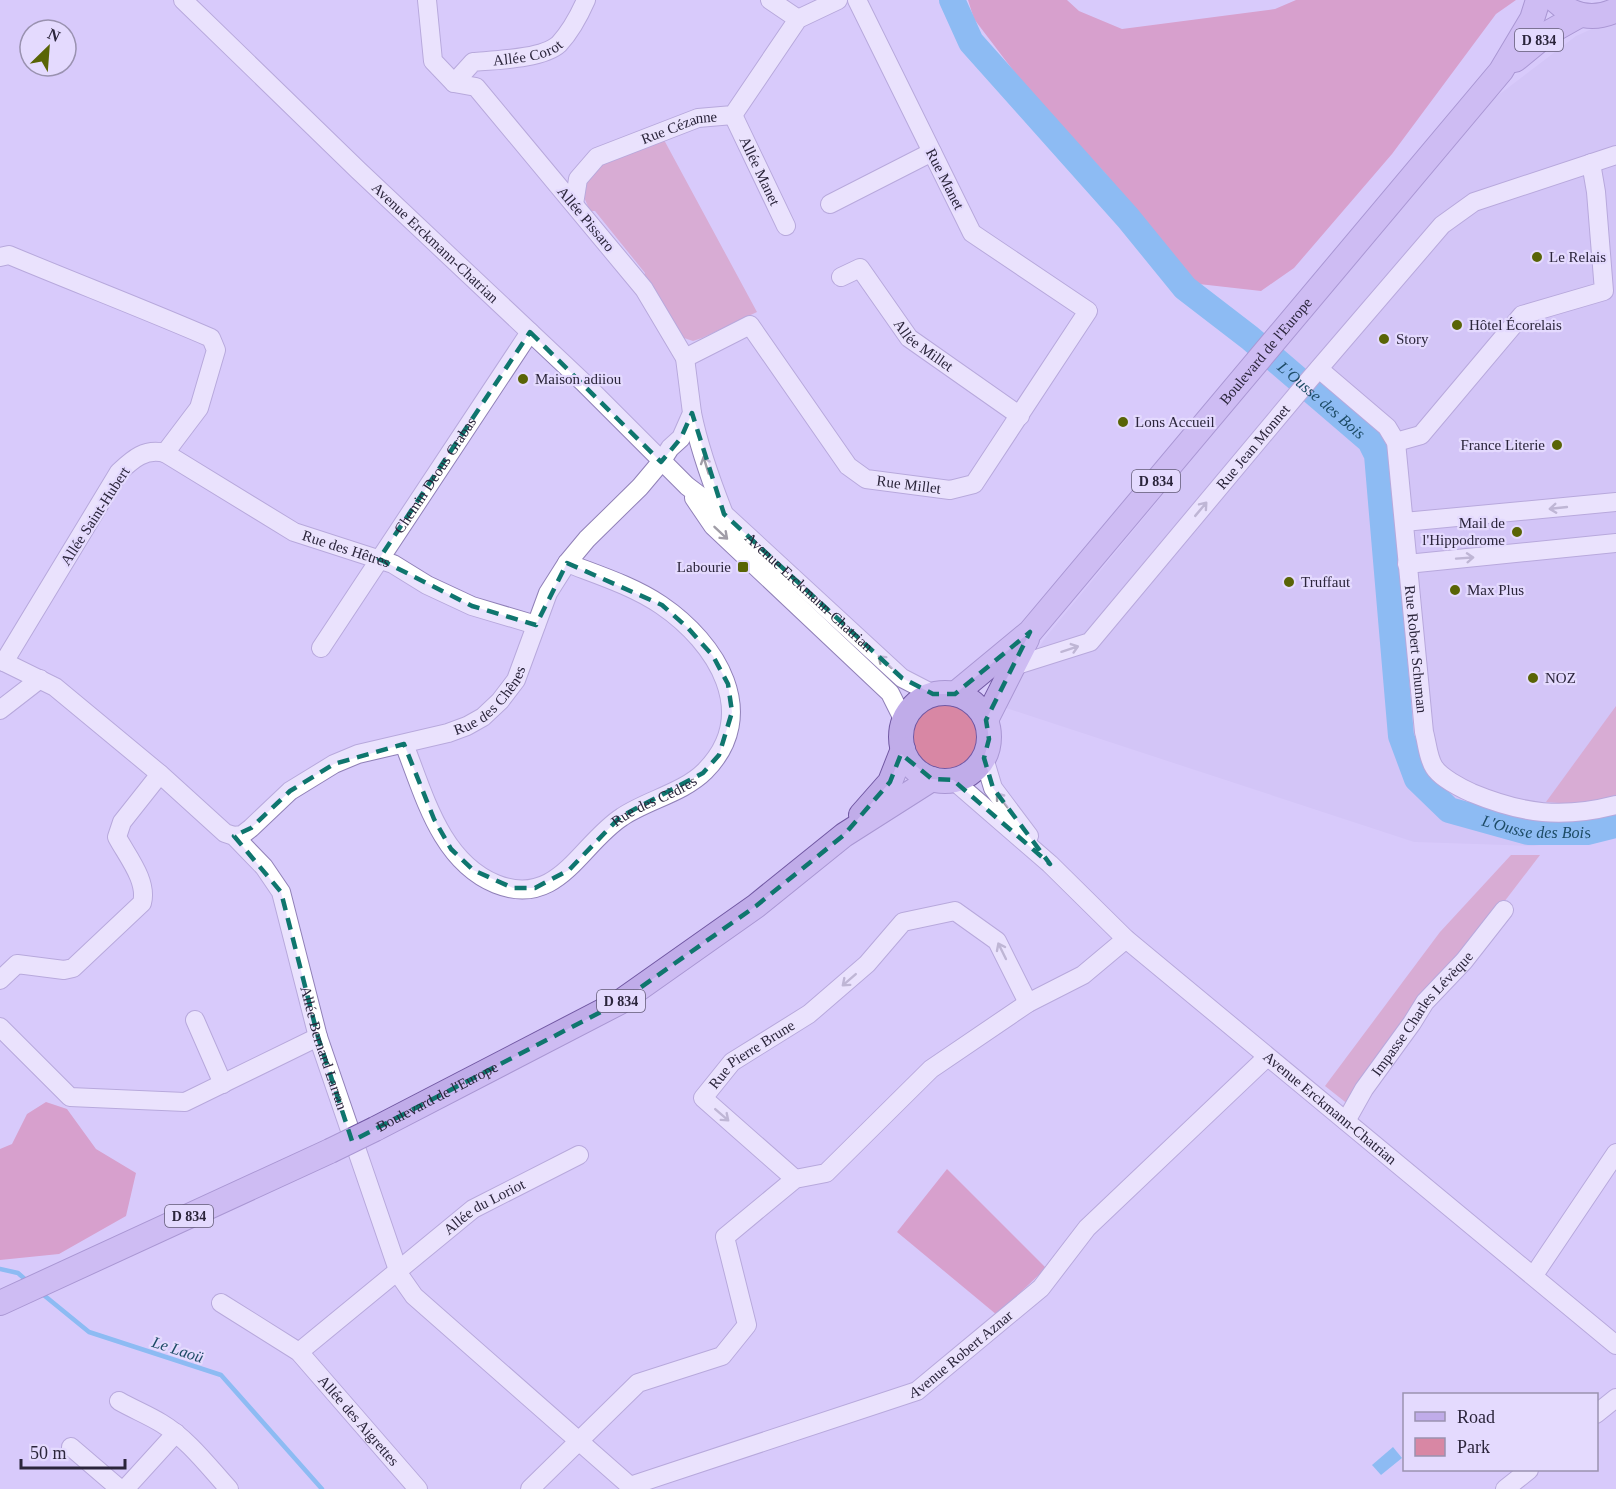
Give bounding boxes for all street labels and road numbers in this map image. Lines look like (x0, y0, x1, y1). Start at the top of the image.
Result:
road number: D 834 (1515, 29, 1563, 51)
street label: Allée Corot (493, 36, 566, 68)
street label: Rue Cézanne (639, 108, 718, 147)
street label: Allée Manet (736, 134, 783, 209)
street label: Rue Manet (923, 146, 968, 213)
street label: Avenue Erckmann-Chatrian (369, 179, 502, 306)
street label: Allée Pissaro (554, 183, 618, 255)
street label: Boulevard de l'Europe (1216, 294, 1315, 408)
street label: Allée Millet (890, 316, 957, 375)
street label: Rue Jean Monnet (1213, 401, 1293, 492)
street label: Chemin Deous Grabas (391, 414, 479, 536)
street label: Allée Saint-Hubert (57, 463, 133, 568)
road number: D 834 (1132, 470, 1180, 492)
street label: Rue Millet (876, 472, 943, 497)
street label: Rue des Hêtres (300, 527, 392, 570)
street label: Avenue Erckmann-Chatrian (742, 529, 876, 655)
street label: Rue Robert Schuman (1402, 584, 1430, 714)
street label: Rue des Chênes (452, 664, 529, 738)
street label: Rue des Cèdres (608, 773, 700, 830)
street label: Impasse Charles Lévèque (1368, 948, 1476, 1079)
street label: Allée Bernard Larran (297, 985, 350, 1112)
road number: D 834 (597, 990, 645, 1012)
street label: Rue Pierre Brune (706, 1017, 798, 1092)
street label: Avenue Erckmann-Chatrian (1260, 1048, 1400, 1168)
street label: Boulevard de l'Europe (374, 1059, 501, 1135)
street label: Allée du Loriot (440, 1176, 528, 1238)
road number: D 834 (165, 1205, 213, 1227)
street label: Avenue Robert Aznar (907, 1307, 1016, 1401)
street label: Allée des Aigrettes (315, 1372, 402, 1469)

